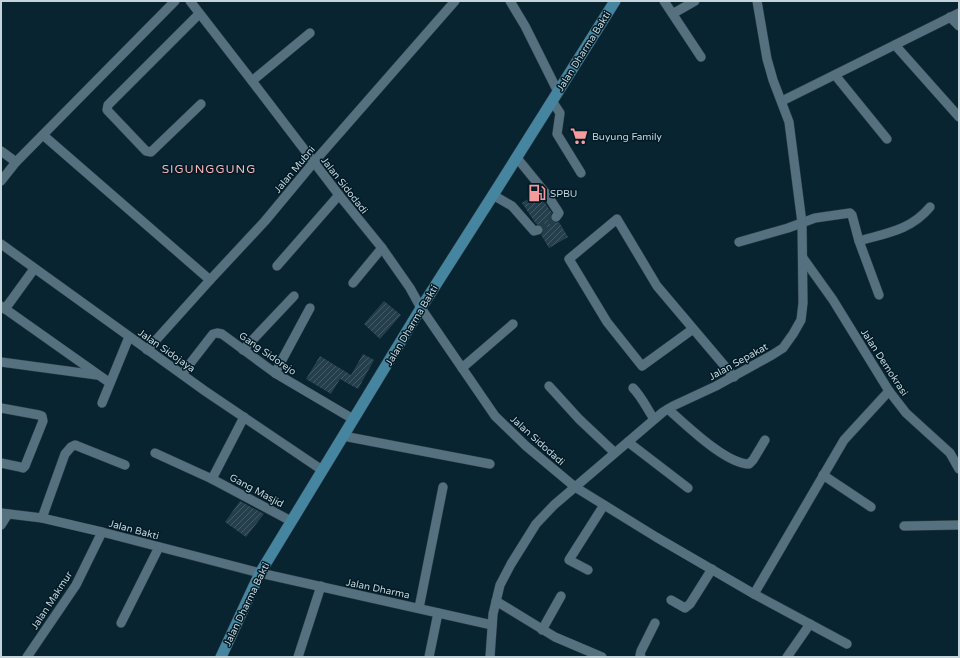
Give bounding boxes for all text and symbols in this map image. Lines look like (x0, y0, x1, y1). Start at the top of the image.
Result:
street label: Jalan Dharma Bakti (554, 9, 613, 94)
supermarket icon: Buyung Family (569, 126, 589, 146)
place label: Buyung Family (592, 131, 663, 143)
street label: Jalan Mubni (272, 144, 318, 196)
street label: Jalan Sidodadi (318, 155, 370, 216)
district label: SIGUNGGUNG (162, 162, 256, 176)
fuel station icon: SPBU (527, 183, 547, 203)
place label: SPBU (550, 188, 577, 200)
street label: Jalan Dharma Bakti (383, 283, 441, 368)
street label: Jalan Sidojaya (136, 327, 197, 375)
street label: Jalan Demokrasi (858, 327, 910, 398)
street label: Gang Sidorejo (236, 330, 298, 378)
street label: Jalan Sepakat (707, 341, 770, 383)
street label: Jalan Sidodadi (508, 413, 567, 468)
street label: Gang Masjid (227, 472, 286, 510)
street label: Jalan Bakti (107, 518, 160, 542)
street label: Jalan Dharma Bakti (221, 561, 272, 648)
street label: Jalan Makmur (29, 569, 75, 632)
street label: Jalan Dharma (345, 576, 411, 602)

